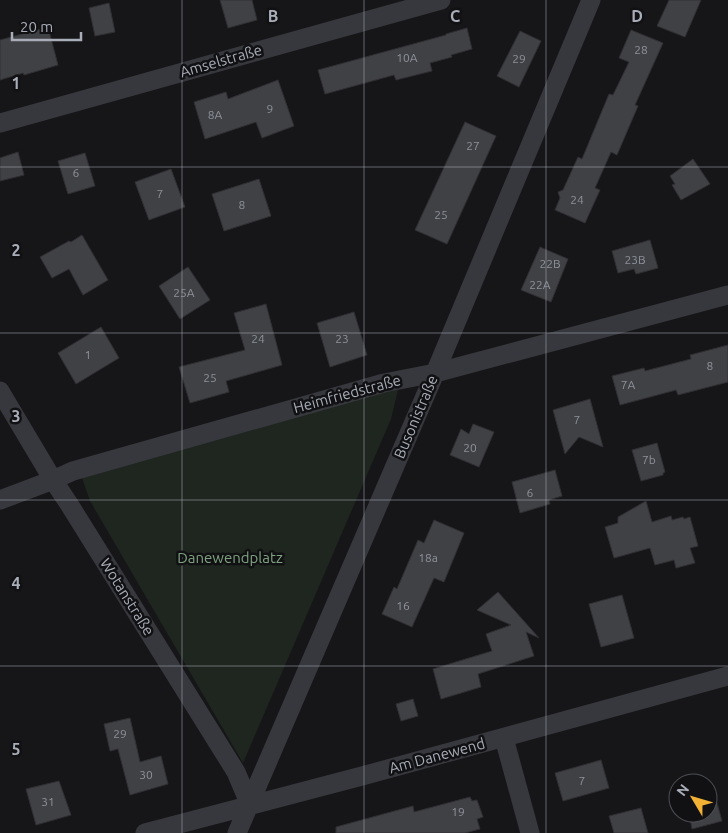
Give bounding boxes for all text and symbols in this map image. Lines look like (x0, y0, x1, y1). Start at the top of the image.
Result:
text: B (268, 7, 278, 25)
text: C (450, 7, 460, 25)
text: D (631, 7, 643, 25)
scale bar (12, 10, 81, 42)
text: 20 m (20, 18, 53, 35)
street label: Amselstraße (178, 41, 264, 80)
house number: 28 (634, 43, 648, 56)
house number: 10A (396, 51, 418, 64)
house number: 29 (512, 52, 526, 65)
text: 1 (11, 74, 21, 92)
house number: 9 (267, 102, 273, 115)
house number: 8A (208, 108, 222, 121)
house number: 27 (466, 139, 480, 152)
house number: 6 (73, 166, 80, 179)
house number: 7 (157, 187, 163, 200)
house number: 24 (570, 193, 584, 206)
house number: 8 (239, 198, 246, 211)
house number: 25 (434, 208, 448, 221)
text: 2 (11, 241, 21, 259)
house number: 23B (624, 253, 646, 266)
house number: 22B (539, 257, 561, 270)
house number: 22A (529, 278, 551, 291)
house number: 25A (173, 286, 195, 299)
house number: 24 (251, 332, 265, 345)
house number: 23 (335, 332, 349, 345)
house number: 1 (85, 348, 91, 361)
house number: 8 (707, 359, 714, 372)
house number: 25 (203, 371, 217, 384)
street label: Heimfriedstraße (291, 371, 402, 416)
street label: Busonistraße (390, 373, 441, 461)
house number: 7A (621, 378, 635, 391)
text: 3 (11, 407, 21, 425)
house number: 7 (574, 413, 580, 426)
house number: 20 (463, 441, 477, 454)
house number: 7b (642, 453, 656, 466)
house number: 6 (527, 486, 534, 499)
park label: Danewendplatz (177, 549, 283, 566)
house number: 18a (418, 551, 438, 564)
street label: Wotanstraße (97, 555, 158, 638)
text: 4 (11, 574, 21, 592)
house number: 16 (396, 599, 410, 612)
house number: 29 (113, 727, 127, 740)
street label: Am Danewend (387, 735, 487, 776)
text: 5 (11, 740, 21, 758)
house number: 30 (139, 768, 153, 781)
north arrow (668, 773, 718, 823)
house number: 7 (579, 774, 585, 787)
text: N (673, 781, 692, 799)
house number: 31 (41, 795, 55, 808)
house number: 19 (451, 805, 465, 818)

